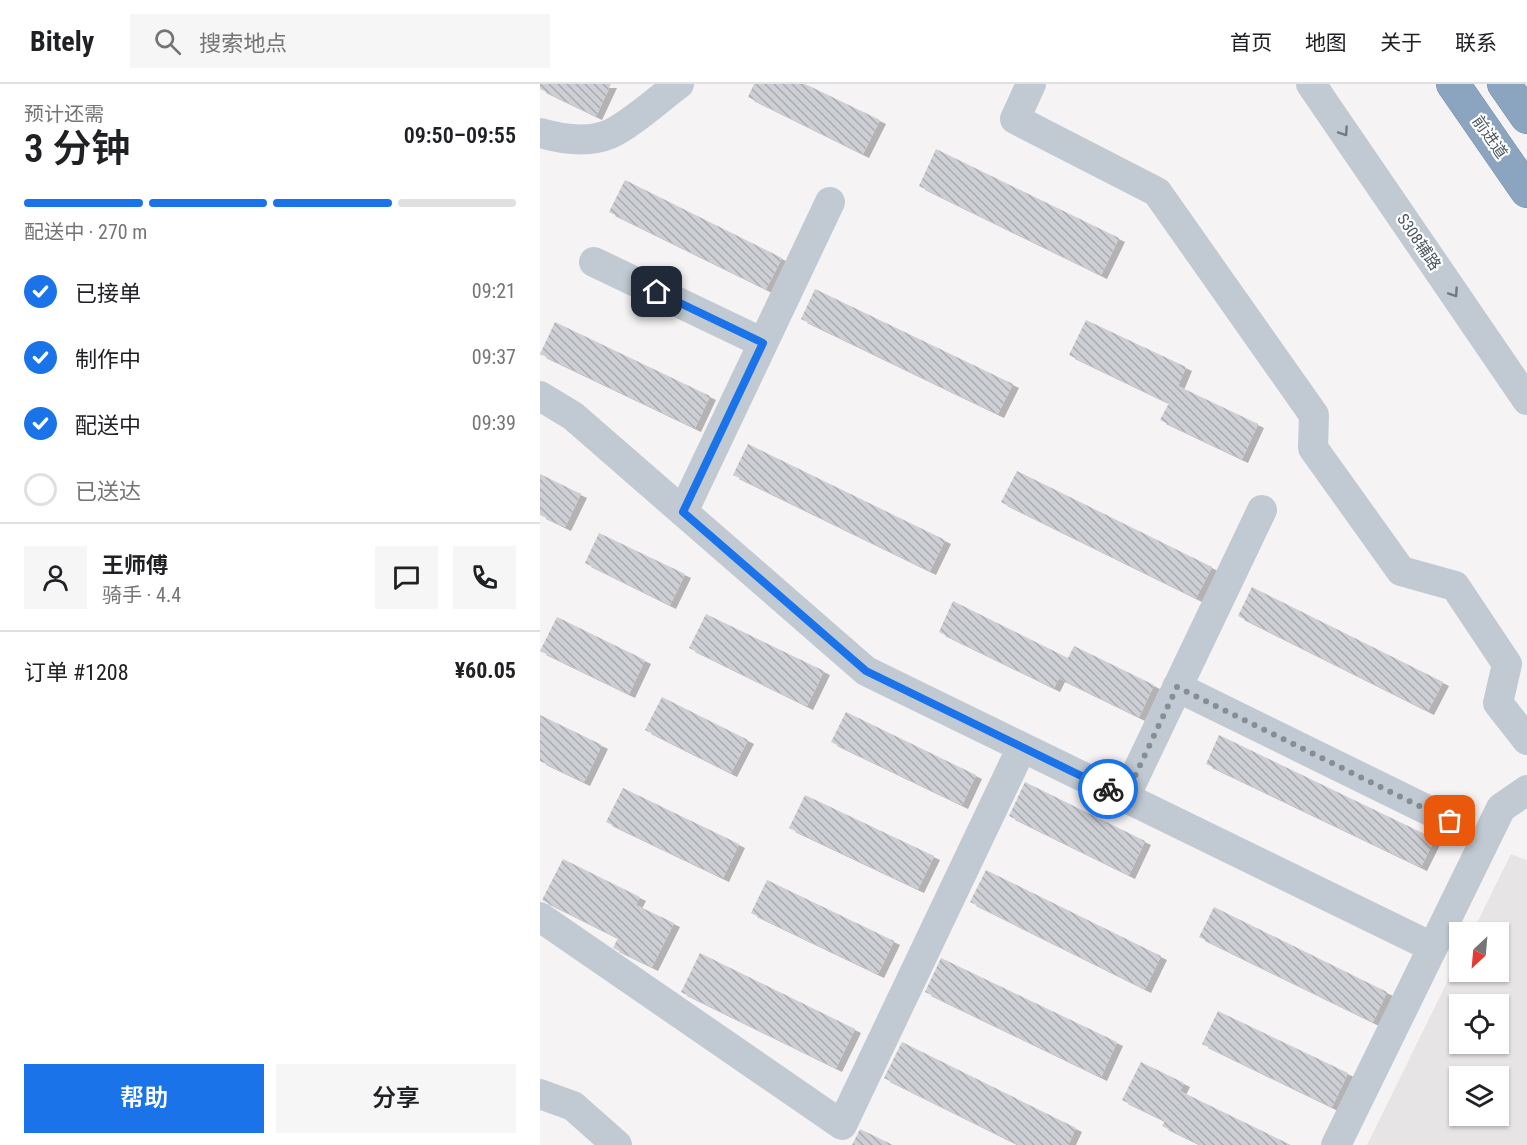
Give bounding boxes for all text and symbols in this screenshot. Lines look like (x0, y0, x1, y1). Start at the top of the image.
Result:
search box (130, 14, 550, 68)
text: Bitely (30, 25, 94, 58)
icon: search (151, 25, 184, 58)
text: 搜索地点 (199, 31, 287, 56)
text: 首页 (1230, 31, 1272, 55)
text: 地图 (1305, 31, 1347, 55)
text: 关于 (1380, 31, 1422, 55)
text: 联系 (1455, 31, 1497, 55)
text: 预计还需 (24, 102, 104, 126)
street label: 前进道 (1468, 112, 1512, 162)
text: 09:50–09:55 (404, 123, 516, 148)
text: 3 分钟 (24, 126, 131, 172)
one-way arrow (1337, 126, 1348, 137)
street label: S308辅路 (1393, 210, 1445, 274)
text: 配送中 · 270 m (24, 220, 147, 244)
pin (631, 266, 682, 317)
icon: check (24, 275, 57, 308)
icon: home (640, 275, 673, 308)
text: 09:21 (472, 279, 516, 303)
text: 已接单 (75, 281, 141, 306)
one-way arrow (1447, 286, 1458, 297)
icon: check (24, 341, 57, 374)
text: 09:37 (472, 345, 516, 369)
text: 制作中 (75, 347, 141, 372)
icon: check (24, 407, 57, 440)
text: 09:39 (472, 411, 516, 435)
text: 配送中 (75, 413, 141, 438)
text: 已送达 (75, 479, 141, 504)
button: person (24, 546, 87, 609)
button: chat (375, 546, 438, 609)
button: phone (453, 546, 516, 609)
text: 王师傅 (102, 553, 168, 578)
text: 骑手 · 4.4 (102, 583, 181, 607)
text: ¥60.05 (455, 658, 516, 683)
text: 订单 #1208 (24, 660, 129, 685)
courier (1078, 759, 1138, 819)
icon: bike (1092, 773, 1125, 806)
pin (1424, 795, 1475, 846)
icon: bag (1433, 804, 1466, 837)
north arrow (1449, 922, 1509, 982)
map controls (1449, 922, 1509, 1126)
button: locate (1449, 994, 1509, 1054)
button: 帮助 (24, 1064, 264, 1133)
button: 分享 (276, 1064, 516, 1133)
button: layers (1449, 1066, 1509, 1126)

